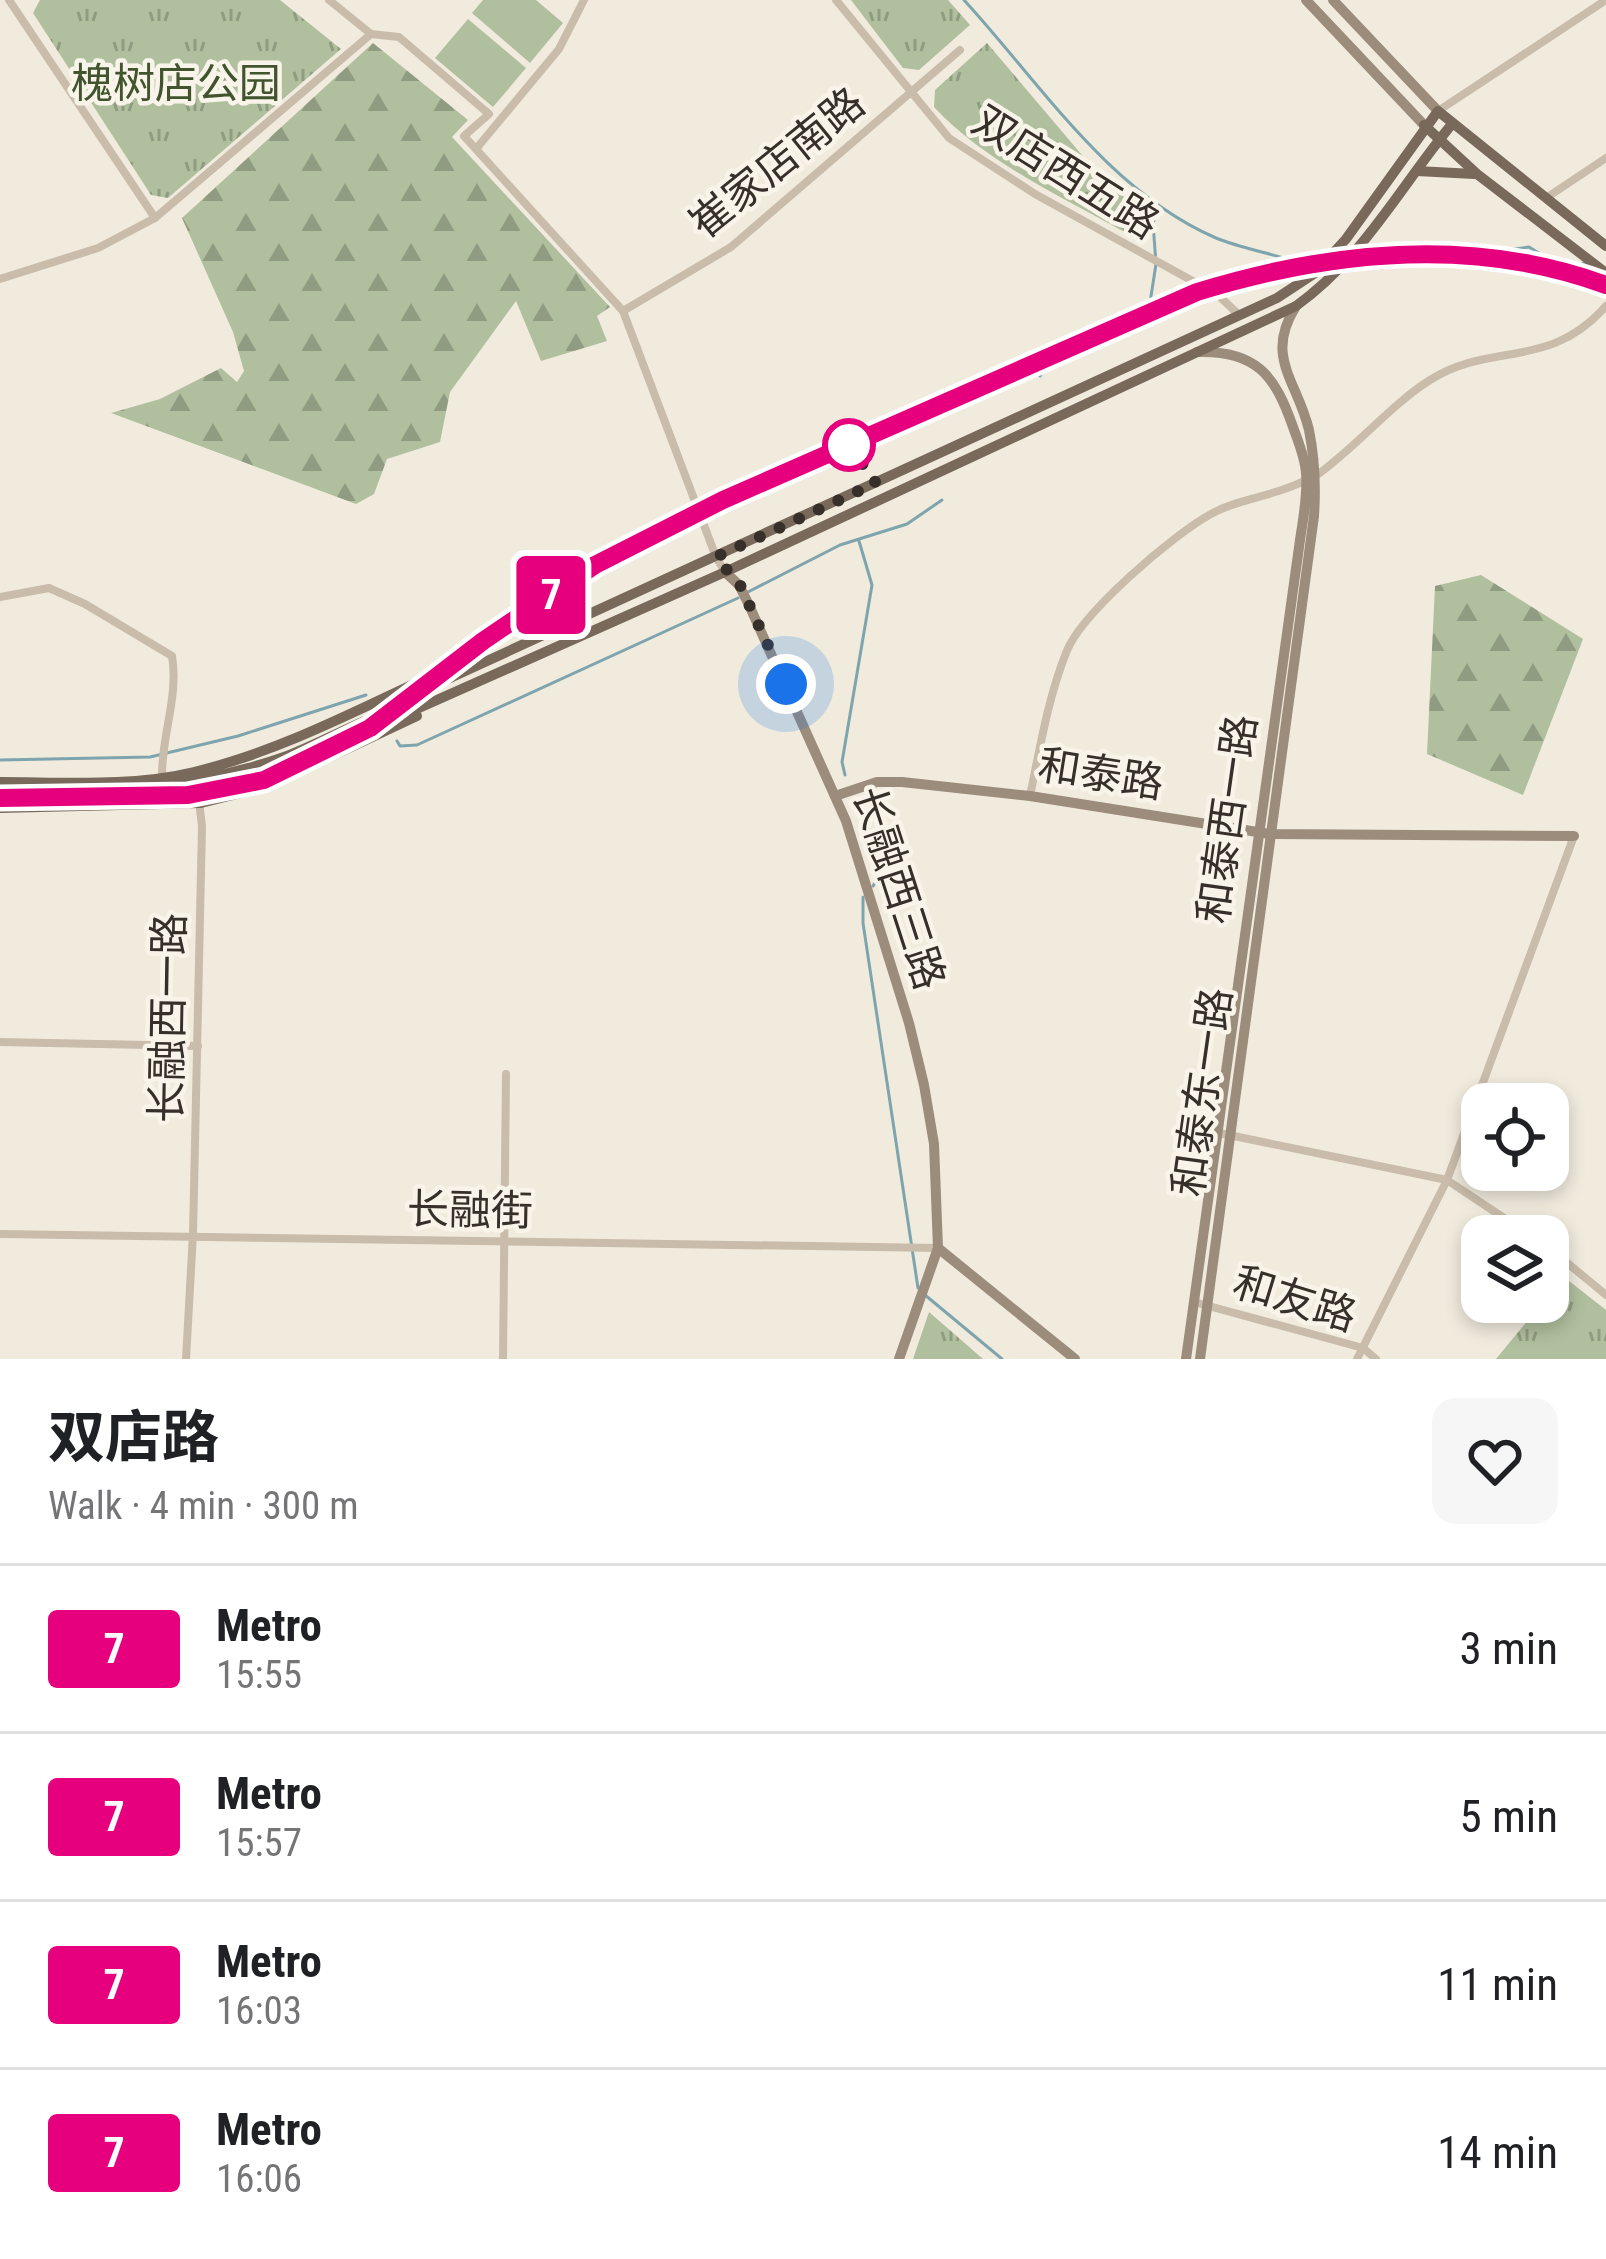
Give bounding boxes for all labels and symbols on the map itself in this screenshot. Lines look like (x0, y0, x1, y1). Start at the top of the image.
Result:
park label: 槐树店公园 (71, 59, 281, 108)
street label: 崔家店南路 (680, 78, 874, 248)
street label: 双店西五路 (964, 96, 1168, 248)
unlabelled marker (824, 420, 874, 470)
line badge: 7 (512, 556, 590, 634)
your location (756, 654, 816, 714)
street label: 和泰西一路 (1188, 712, 1266, 926)
street label: 和泰路 (1035, 740, 1167, 808)
street label: 长融西三路 (843, 781, 955, 995)
street label: 长融西一路 (142, 913, 194, 1123)
street label: 和泰东一路 (1163, 985, 1241, 1199)
street label: 长融街 (407, 1184, 533, 1236)
street label: 和友路 (1228, 1257, 1362, 1341)

